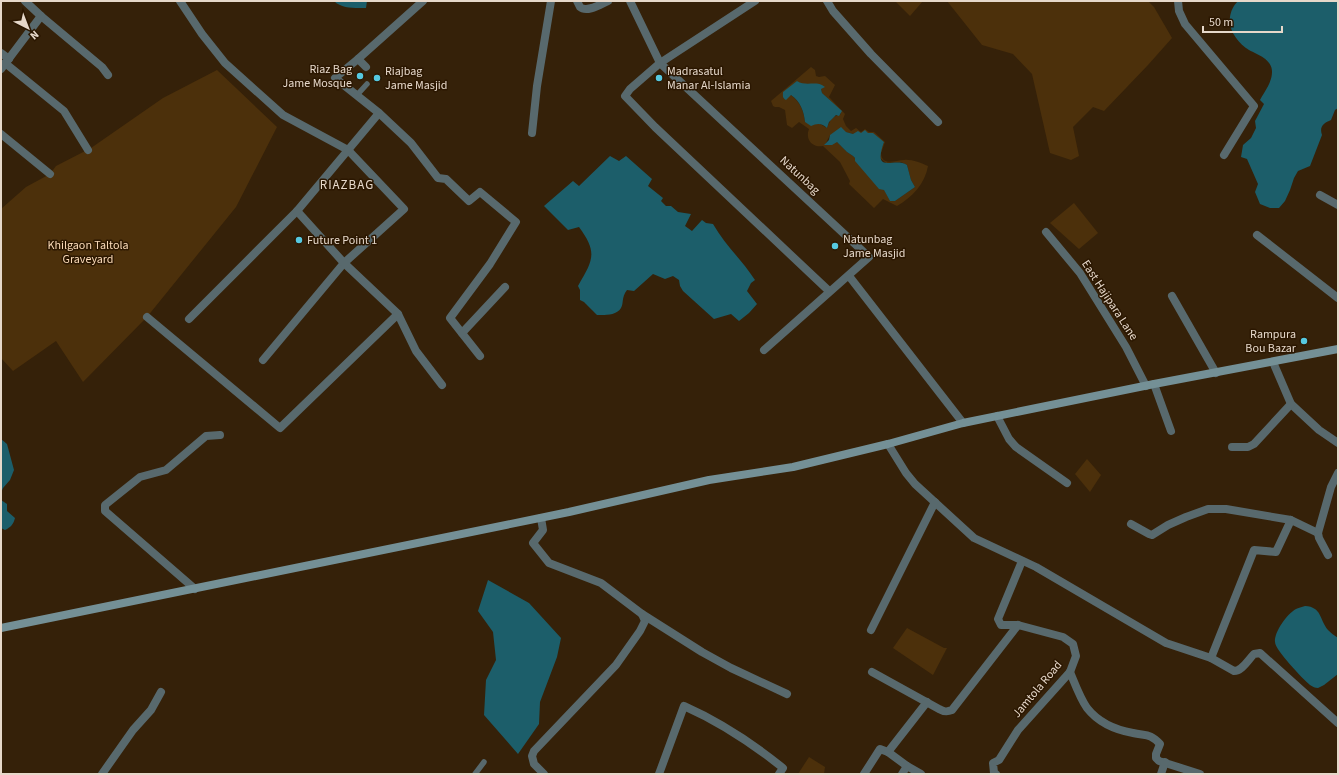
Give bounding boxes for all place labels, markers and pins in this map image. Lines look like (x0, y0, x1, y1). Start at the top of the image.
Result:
place label: Riaz Bag Jame Mosque (283, 61, 352, 92)
place label: Riajbag Jame Masjid (385, 63, 447, 94)
place label: Madrasatul Manar Al-Islamia (667, 63, 751, 94)
marker: Riaz Bag Jame Mosque (355, 71, 365, 81)
marker: Riajbag Jame Masjid (372, 73, 382, 83)
marker: Madrasatul Manar Al-Islamia (654, 73, 664, 83)
place label: Natunbag Jame Masjid (843, 231, 905, 262)
place label: Future Point 1 (307, 232, 377, 249)
marker: Future Point 1 (294, 235, 304, 245)
marker: Natunbag Jame Masjid (830, 241, 840, 251)
place label: Rampura Bou Bazar (1245, 326, 1297, 357)
marker: Rampura Bou Bazar (1299, 336, 1309, 346)

